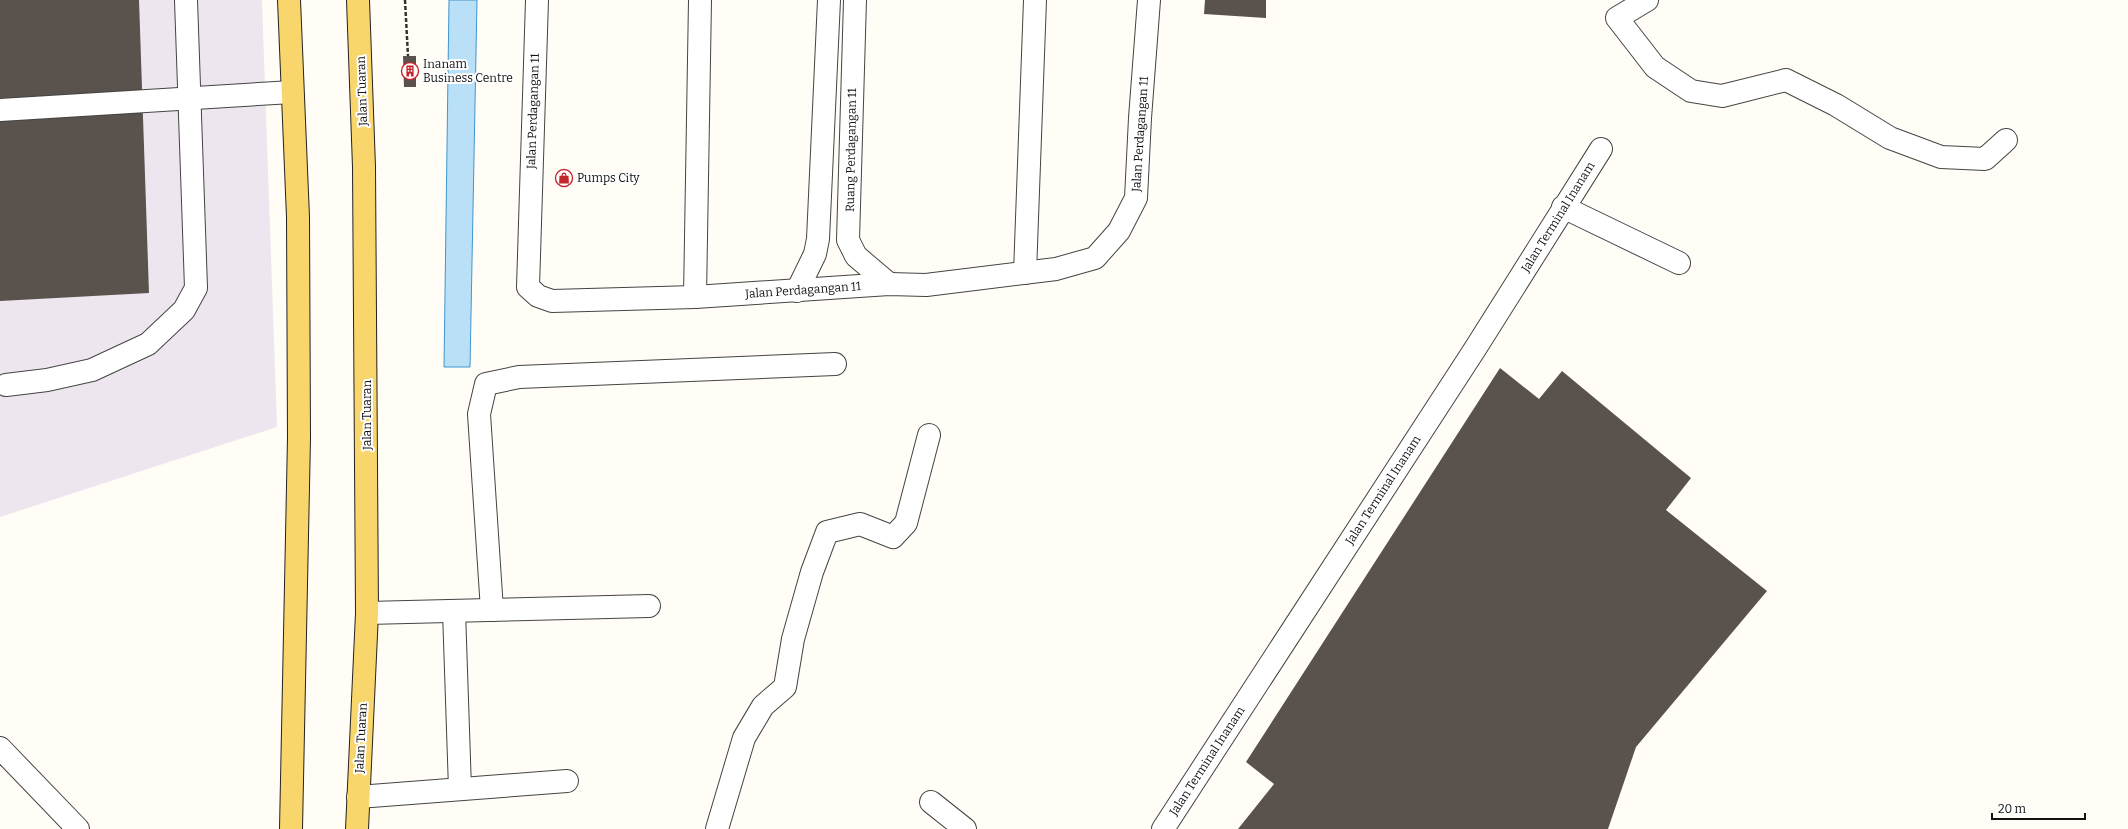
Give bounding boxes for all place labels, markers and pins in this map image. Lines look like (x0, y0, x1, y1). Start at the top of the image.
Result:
place label: Inanam Business Centre (423, 57, 513, 85)
building icon: Inanam Business Centre (400, 61, 420, 81)
shop icon: Pumps City (554, 168, 574, 188)
place label: Pumps City (577, 171, 640, 185)

